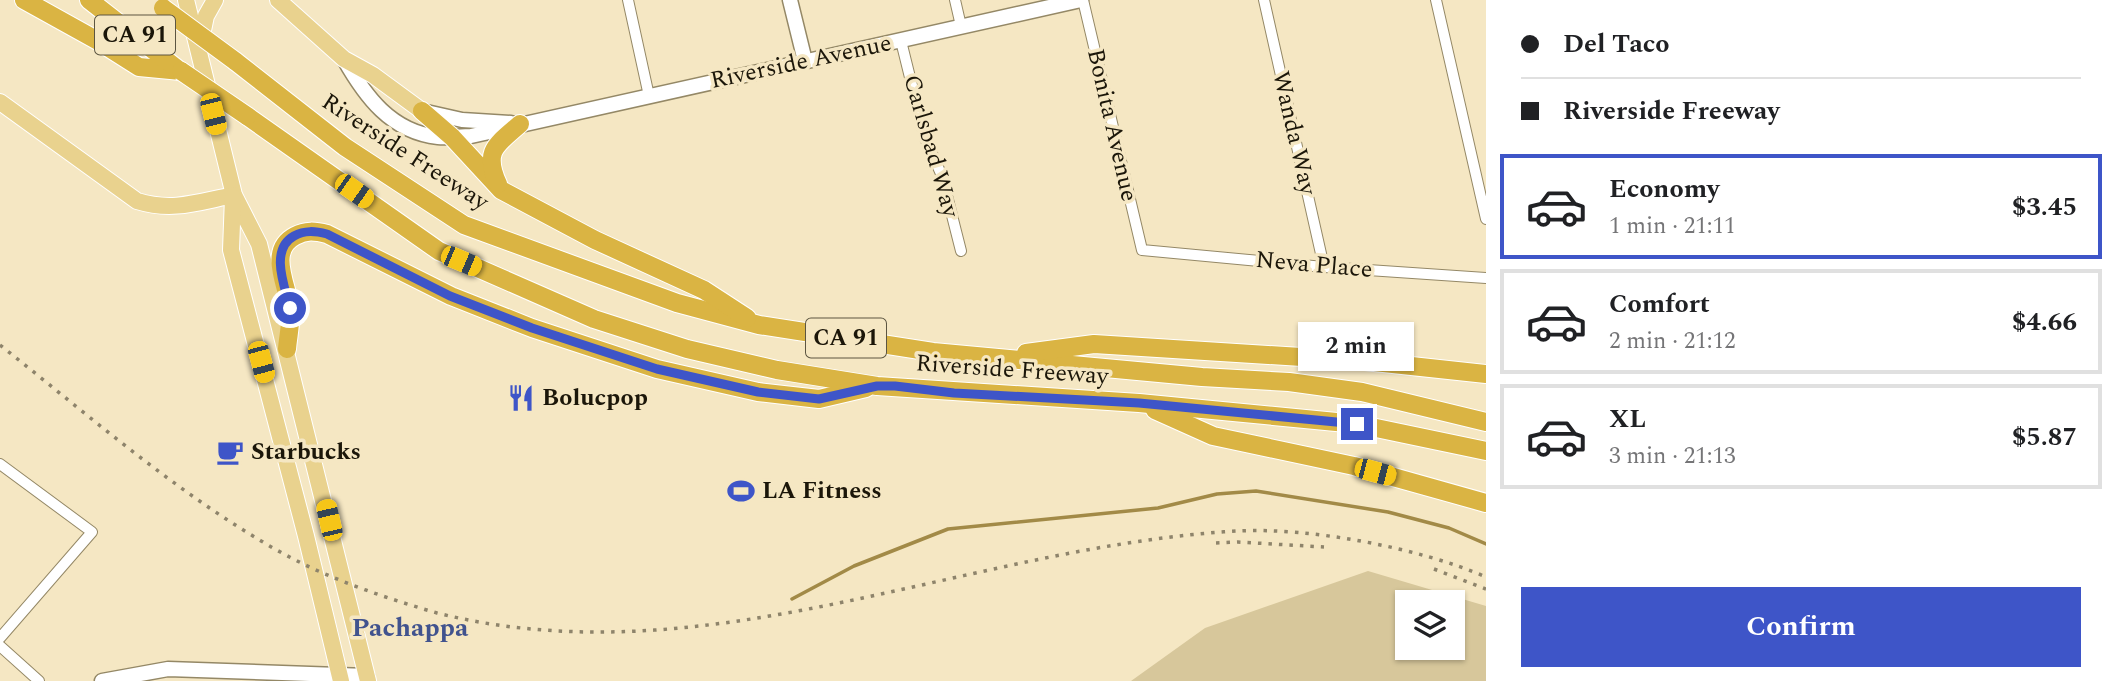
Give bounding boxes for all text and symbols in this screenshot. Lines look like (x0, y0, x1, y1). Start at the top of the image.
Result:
road number: CA 91 (95, 16, 175, 54)
text: Del Taco (1563, 24, 1669, 64)
street label: Riverside Avenue (707, 25, 895, 99)
street label: Bonita Avenue (1077, 45, 1147, 205)
street label: Wanda Way (1262, 68, 1326, 200)
street label: Carlsbad Way (893, 70, 969, 223)
street label: Riverside Freeway (314, 84, 497, 220)
car (198, 91, 229, 137)
text: Riverside Freeway (1563, 91, 1780, 131)
text: Economy (1609, 169, 1719, 209)
car (331, 170, 378, 212)
icon: car (1525, 175, 1588, 238)
text: $3.45 (2012, 187, 2077, 227)
text: 1 min · 21:11 (1609, 209, 1736, 244)
street label: Neva Place (1254, 242, 1374, 288)
car (438, 243, 485, 279)
text: Comfort (1609, 284, 1710, 324)
icon: car (1525, 290, 1588, 353)
route start (274, 292, 306, 324)
text: $4.66 (2012, 302, 2077, 342)
road number: CA 91 (806, 318, 886, 358)
callout: 2 min (1299, 322, 1415, 372)
text: 2 min · 21:12 (1609, 324, 1736, 359)
text: 2 min (1325, 329, 1387, 364)
car (246, 339, 277, 385)
street label: Riverside Freeway (915, 345, 1111, 395)
place label: Bolucpop (542, 380, 648, 416)
restaurant icon: Bolucpop (506, 383, 536, 413)
text: XL (1609, 399, 1646, 439)
icon: car (1525, 405, 1588, 468)
route end (1341, 408, 1373, 440)
text: $5.87 (2012, 417, 2077, 457)
place label: Starbucks (251, 434, 361, 470)
cafe icon: Starbucks (215, 437, 245, 467)
text: 3 min · 21:13 (1609, 439, 1736, 474)
car (1352, 456, 1399, 488)
place label: LA Fitness (762, 473, 882, 509)
sports icon: LA Fitness (726, 476, 756, 506)
car (315, 497, 344, 543)
button: Confirm (1521, 587, 2081, 667)
map controls (1395, 590, 1465, 660)
button: layers (1395, 590, 1465, 660)
district label: Pachappa (352, 608, 469, 648)

